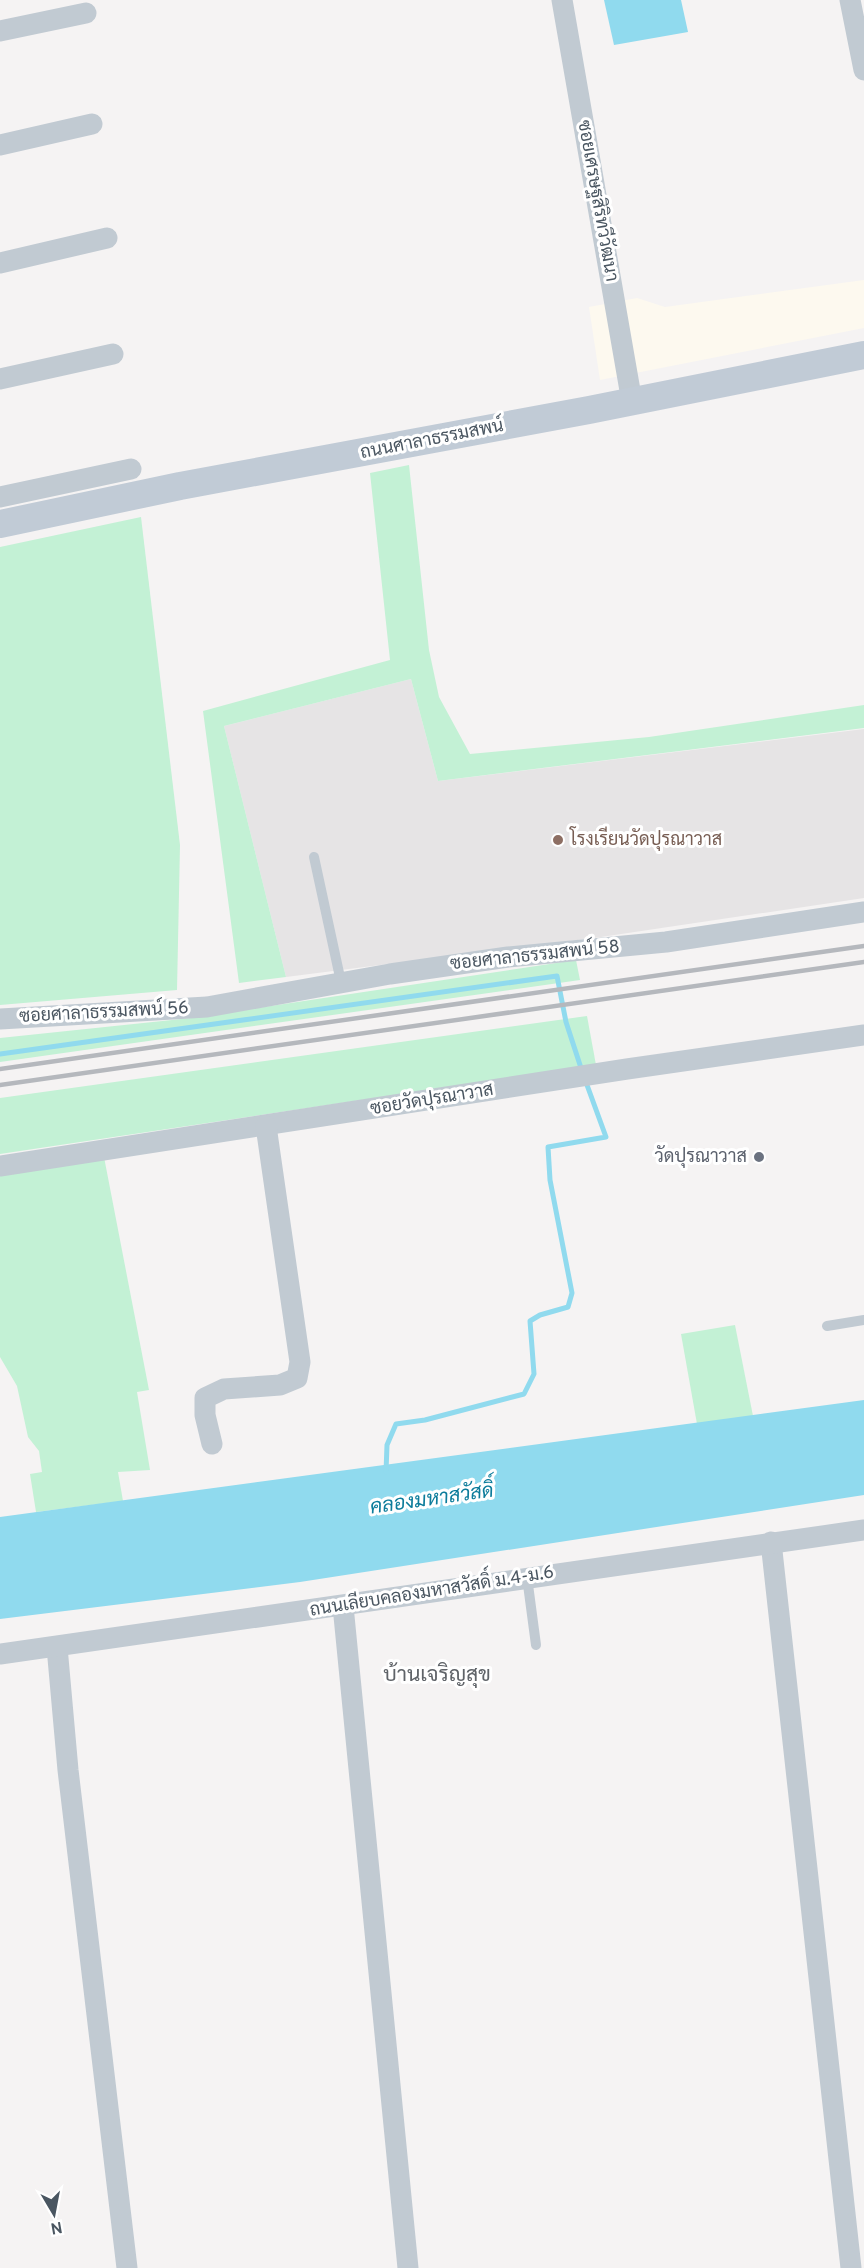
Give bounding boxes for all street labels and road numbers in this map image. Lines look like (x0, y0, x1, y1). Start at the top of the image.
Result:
street label: ซอยเศรษฐสิริทวีวัฒนา (571, 118, 625, 284)
street label: ถนนศาลาธรรมสพน์ (358, 412, 505, 465)
street label: ซอยศาลาธรรมสพน์ 58 (449, 933, 621, 976)
street label: ซอยศาลาธรรมสพน์ 56 (18, 994, 189, 1029)
street label: ซอยวัดปุรณาวาส (369, 1078, 495, 1121)
street label: ถนนเลียบคลองมหาสวัสดิ์ ม.4-ม.6 (307, 1555, 556, 1623)

